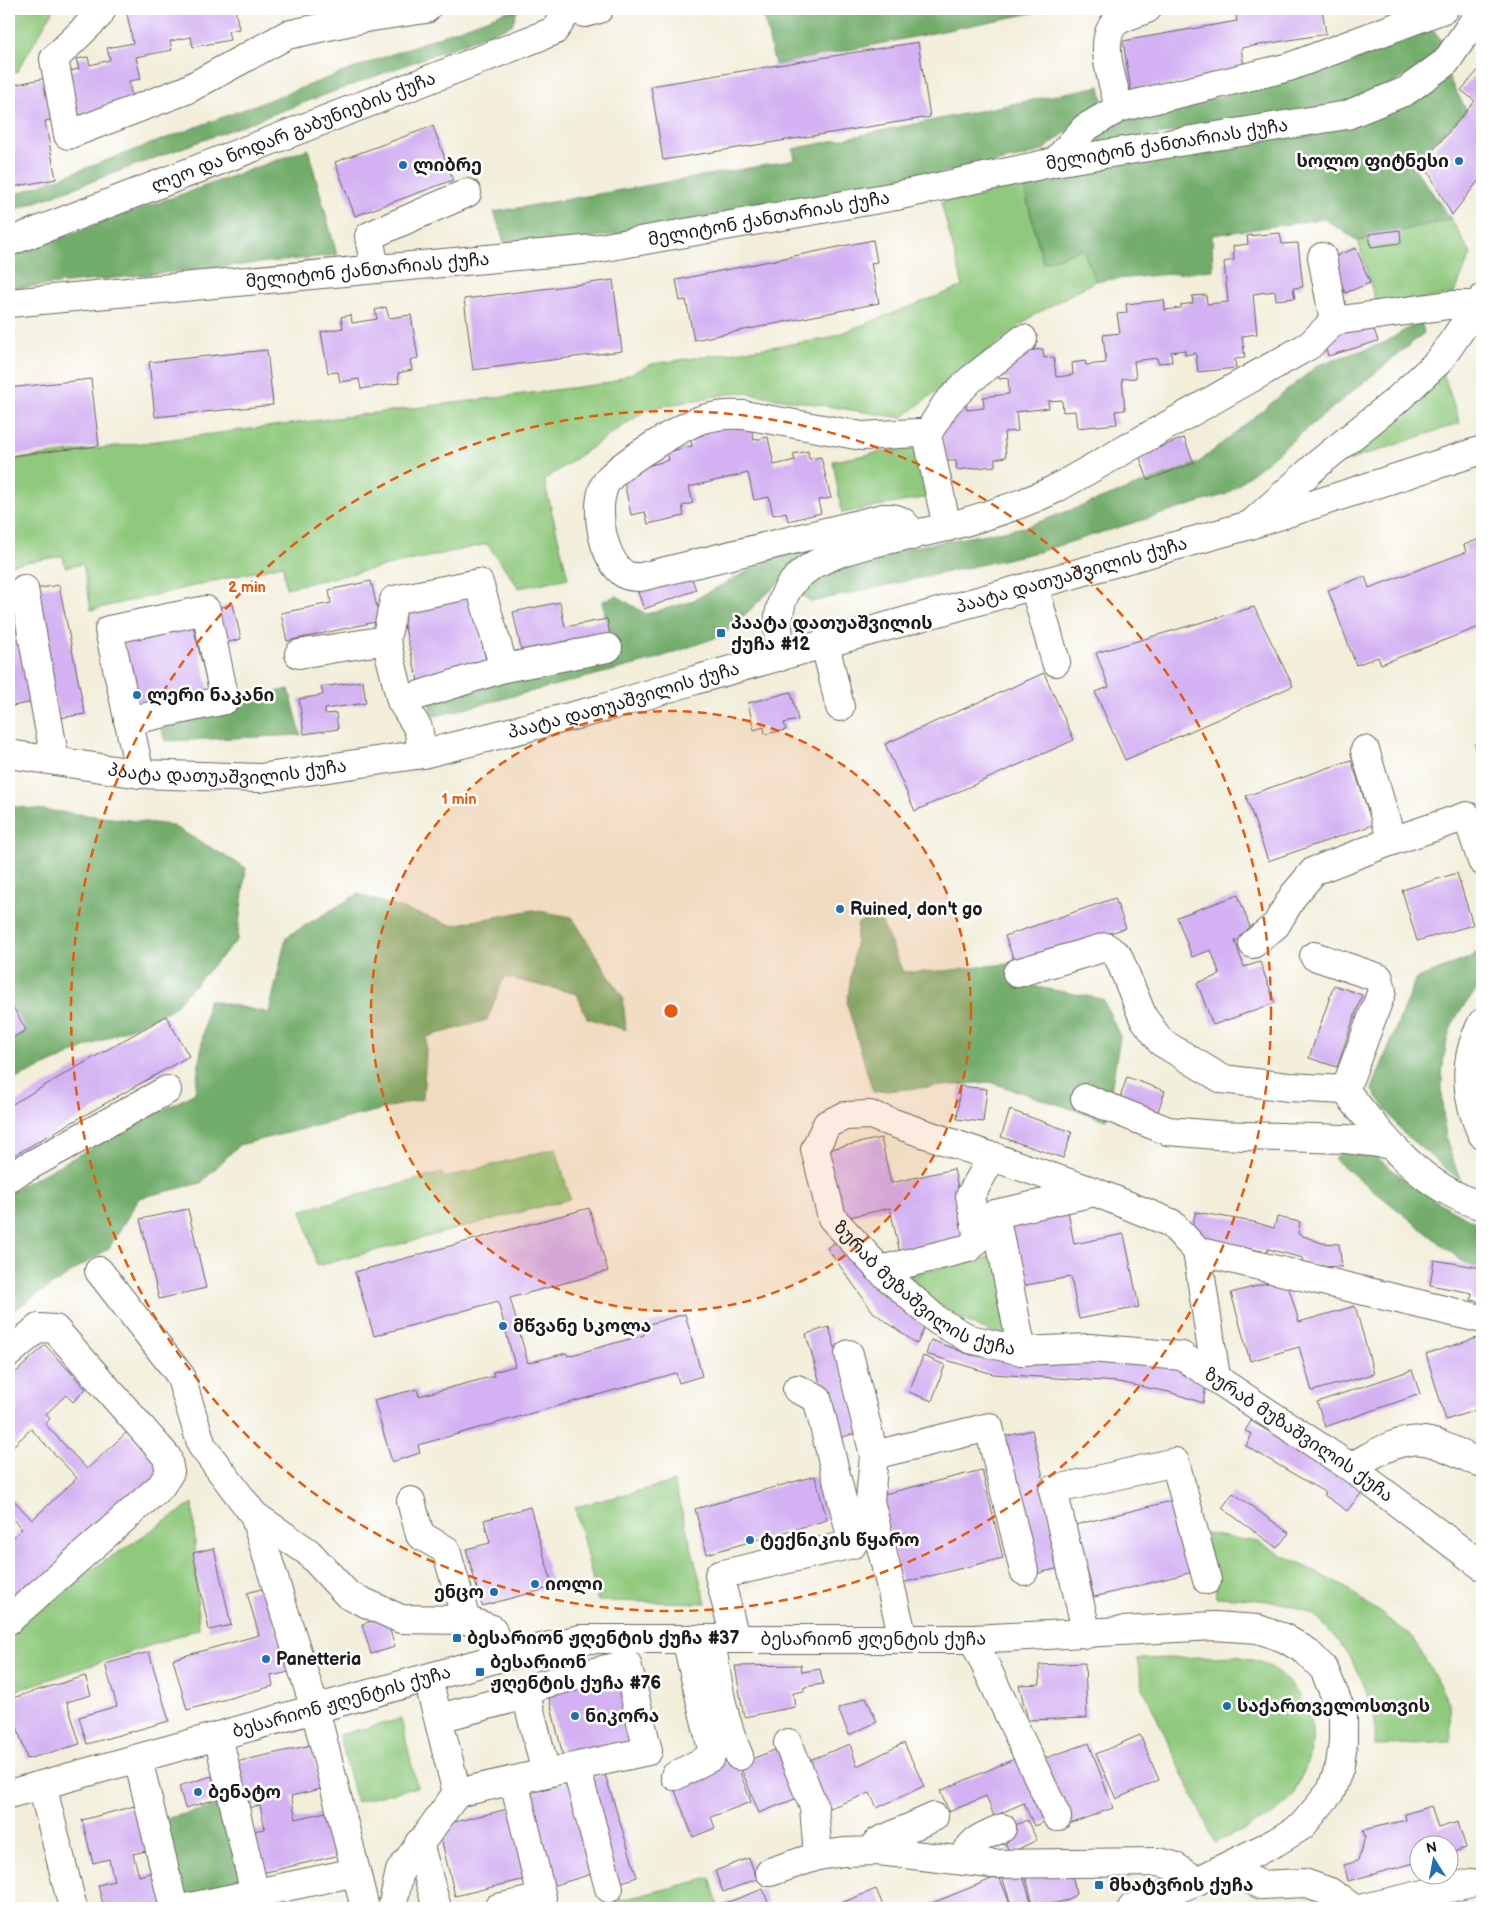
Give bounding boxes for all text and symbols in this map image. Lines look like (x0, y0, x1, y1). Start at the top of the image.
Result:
street label: ლეო და ნოდარ გაბუნიების ქუჩა (148, 67, 438, 196)
street label: მელიტონ ქანთარიას ქუჩა (1044, 114, 1289, 174)
place label: სოლო ფიტნესი (1296, 151, 1449, 172)
place label: ლიბრე (413, 155, 482, 176)
marker: სოლო ფიტნესი (1453, 155, 1465, 167)
marker: ლიბრე (397, 159, 409, 171)
street label: მელიტონ ქანთარიას ქუჩა (646, 187, 891, 250)
street label: მელიტონ ქანთარიას ქუჩა (245, 248, 490, 292)
street label: პაატა დათუაშვილის ქუჩა (953, 533, 1190, 617)
text: 2 min (228, 578, 266, 597)
place label: პაატა დათუაშვილის ქუჩა #12 (731, 613, 933, 655)
marker: პაატა დათუაშვილის ქუჩა #12 (715, 627, 727, 639)
street label: პაატა დათუაშვილის ქუჩა (505, 658, 742, 743)
place label: ლერი ნაკანი (147, 685, 275, 706)
marker: ლერი ნაკანი (131, 689, 143, 701)
street label: პაატა დათუაშვილის ქუჩა (106, 755, 348, 788)
text: 1 min (441, 790, 477, 809)
place label: Ruined, don't go (850, 899, 982, 920)
marker: Ruined, don't go (834, 903, 846, 915)
centre of rings (662, 1002, 680, 1020)
street label: ზურაბ მუზაშვილის ქუჩა (829, 1216, 1018, 1360)
place label: მწვანე სკოლა (513, 1316, 651, 1337)
marker: მწვანე სკოლა (497, 1320, 509, 1332)
street label: ზურაბ მუზაშვილის ქუჩა (1201, 1363, 1397, 1506)
place label: ტექნიკის წყარო (760, 1530, 920, 1551)
marker: ტექნიკის წყარო (744, 1534, 756, 1546)
place label: იოლი (545, 1574, 603, 1595)
marker: იოლი (529, 1578, 541, 1590)
place label: ენცო (434, 1582, 484, 1603)
marker: ენცო (488, 1586, 500, 1598)
place label: ბესარიონ ჟღენტის ქუჩა #37 (467, 1628, 740, 1649)
street label: ბესარიონ ჟღენტის ქუჩა (760, 1628, 987, 1650)
marker: ბესარიონ ჟღენტის ქუჩა #37 (451, 1632, 463, 1644)
place label: Panetteria (276, 1649, 361, 1670)
place label: ბესარიონ ჟღენტის ქუჩა #76 (490, 1652, 661, 1694)
marker: Panetteria (260, 1653, 272, 1665)
street label: ბესარიონ ჟღენტის ქუჩა (230, 1661, 453, 1742)
marker: ბესარიონ ჟღენტის ქუჩა #76 (474, 1666, 486, 1678)
place label: საქართველოსთვის (1237, 1696, 1430, 1717)
marker: საქართველოსთვის (1221, 1700, 1233, 1712)
place label: ნიკორა (585, 1706, 659, 1727)
marker: ნიკორა (569, 1710, 581, 1722)
place label: ბენატო (208, 1782, 281, 1803)
marker: ბენატო (192, 1786, 204, 1798)
north arrow (1408, 1834, 1458, 1884)
text: N (1425, 1838, 1438, 1857)
place label: მხატვრის ქუჩა (1109, 1875, 1253, 1896)
marker: მხატვრის ქუჩა (1093, 1879, 1105, 1891)

